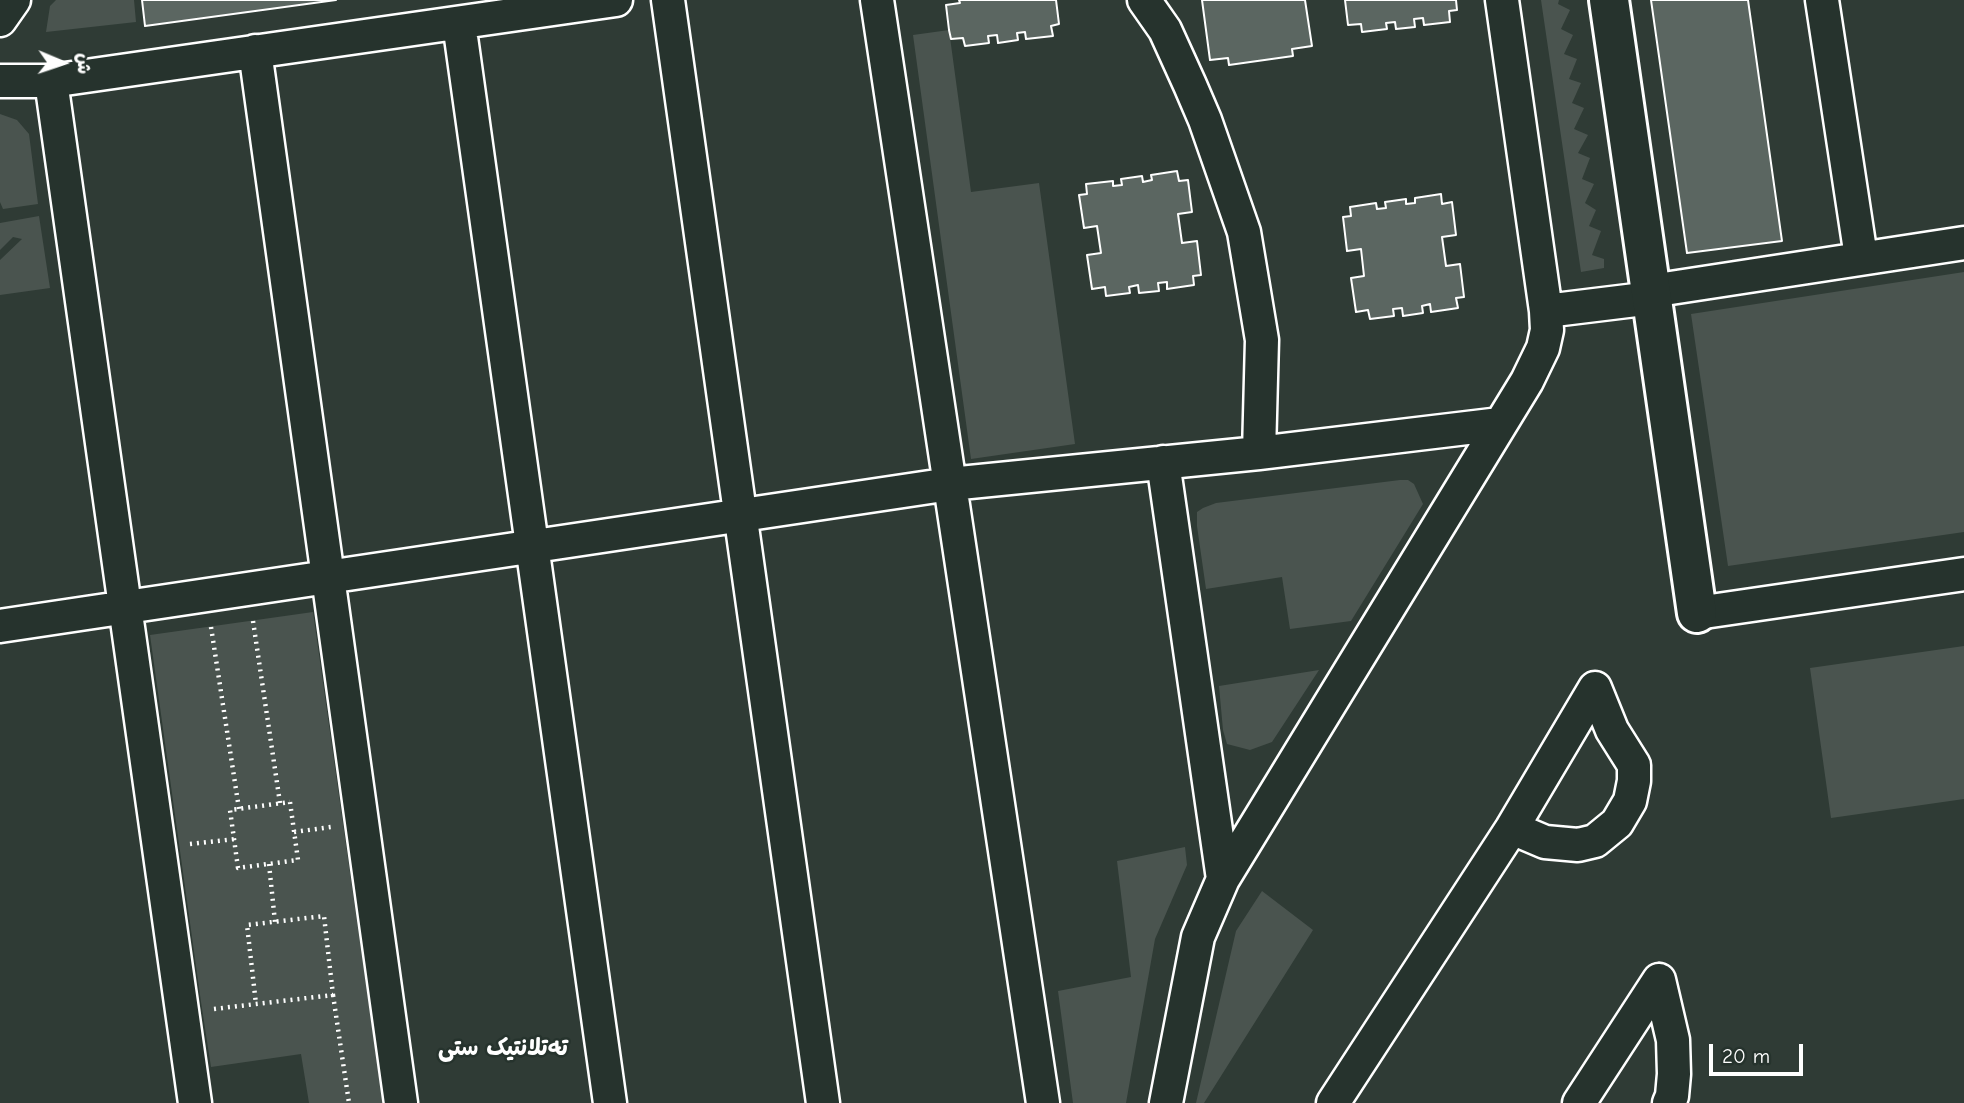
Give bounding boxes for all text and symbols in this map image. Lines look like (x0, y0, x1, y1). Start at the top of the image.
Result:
north arrow (28, 28, 98, 98)
text: ش (73, 53, 95, 75)
scale bar (1712, 1030, 1806, 1074)
district label: تەتلانتیک ستی (438, 1034, 568, 1062)
text: 20 m (1722, 1044, 1770, 1068)

